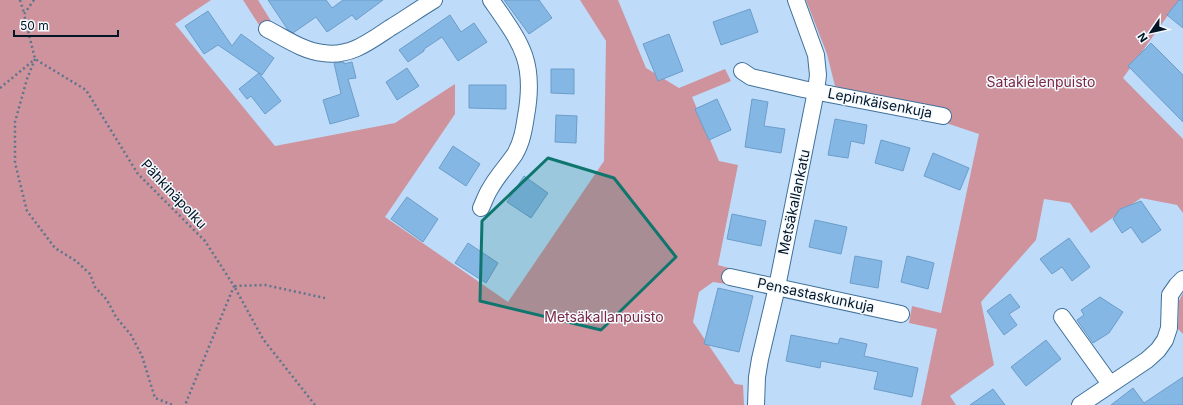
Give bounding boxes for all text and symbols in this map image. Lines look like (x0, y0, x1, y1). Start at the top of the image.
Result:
scale bar (14, 12, 118, 38)
north arrow (1131, 12, 1171, 52)
text: 50 m (20, 18, 49, 33)
text: N (1135, 30, 1151, 45)
park label: Satakielenpuisto (987, 73, 1095, 90)
street label: Lepinkäisenkuja (826, 84, 934, 121)
street label: Metsäkallankatu (774, 148, 813, 256)
street label: Pähkinäpolku (138, 155, 211, 232)
street label: Pensastaskunkuja (756, 274, 876, 315)
park label: Metsäkallanpuisto (544, 308, 664, 325)

